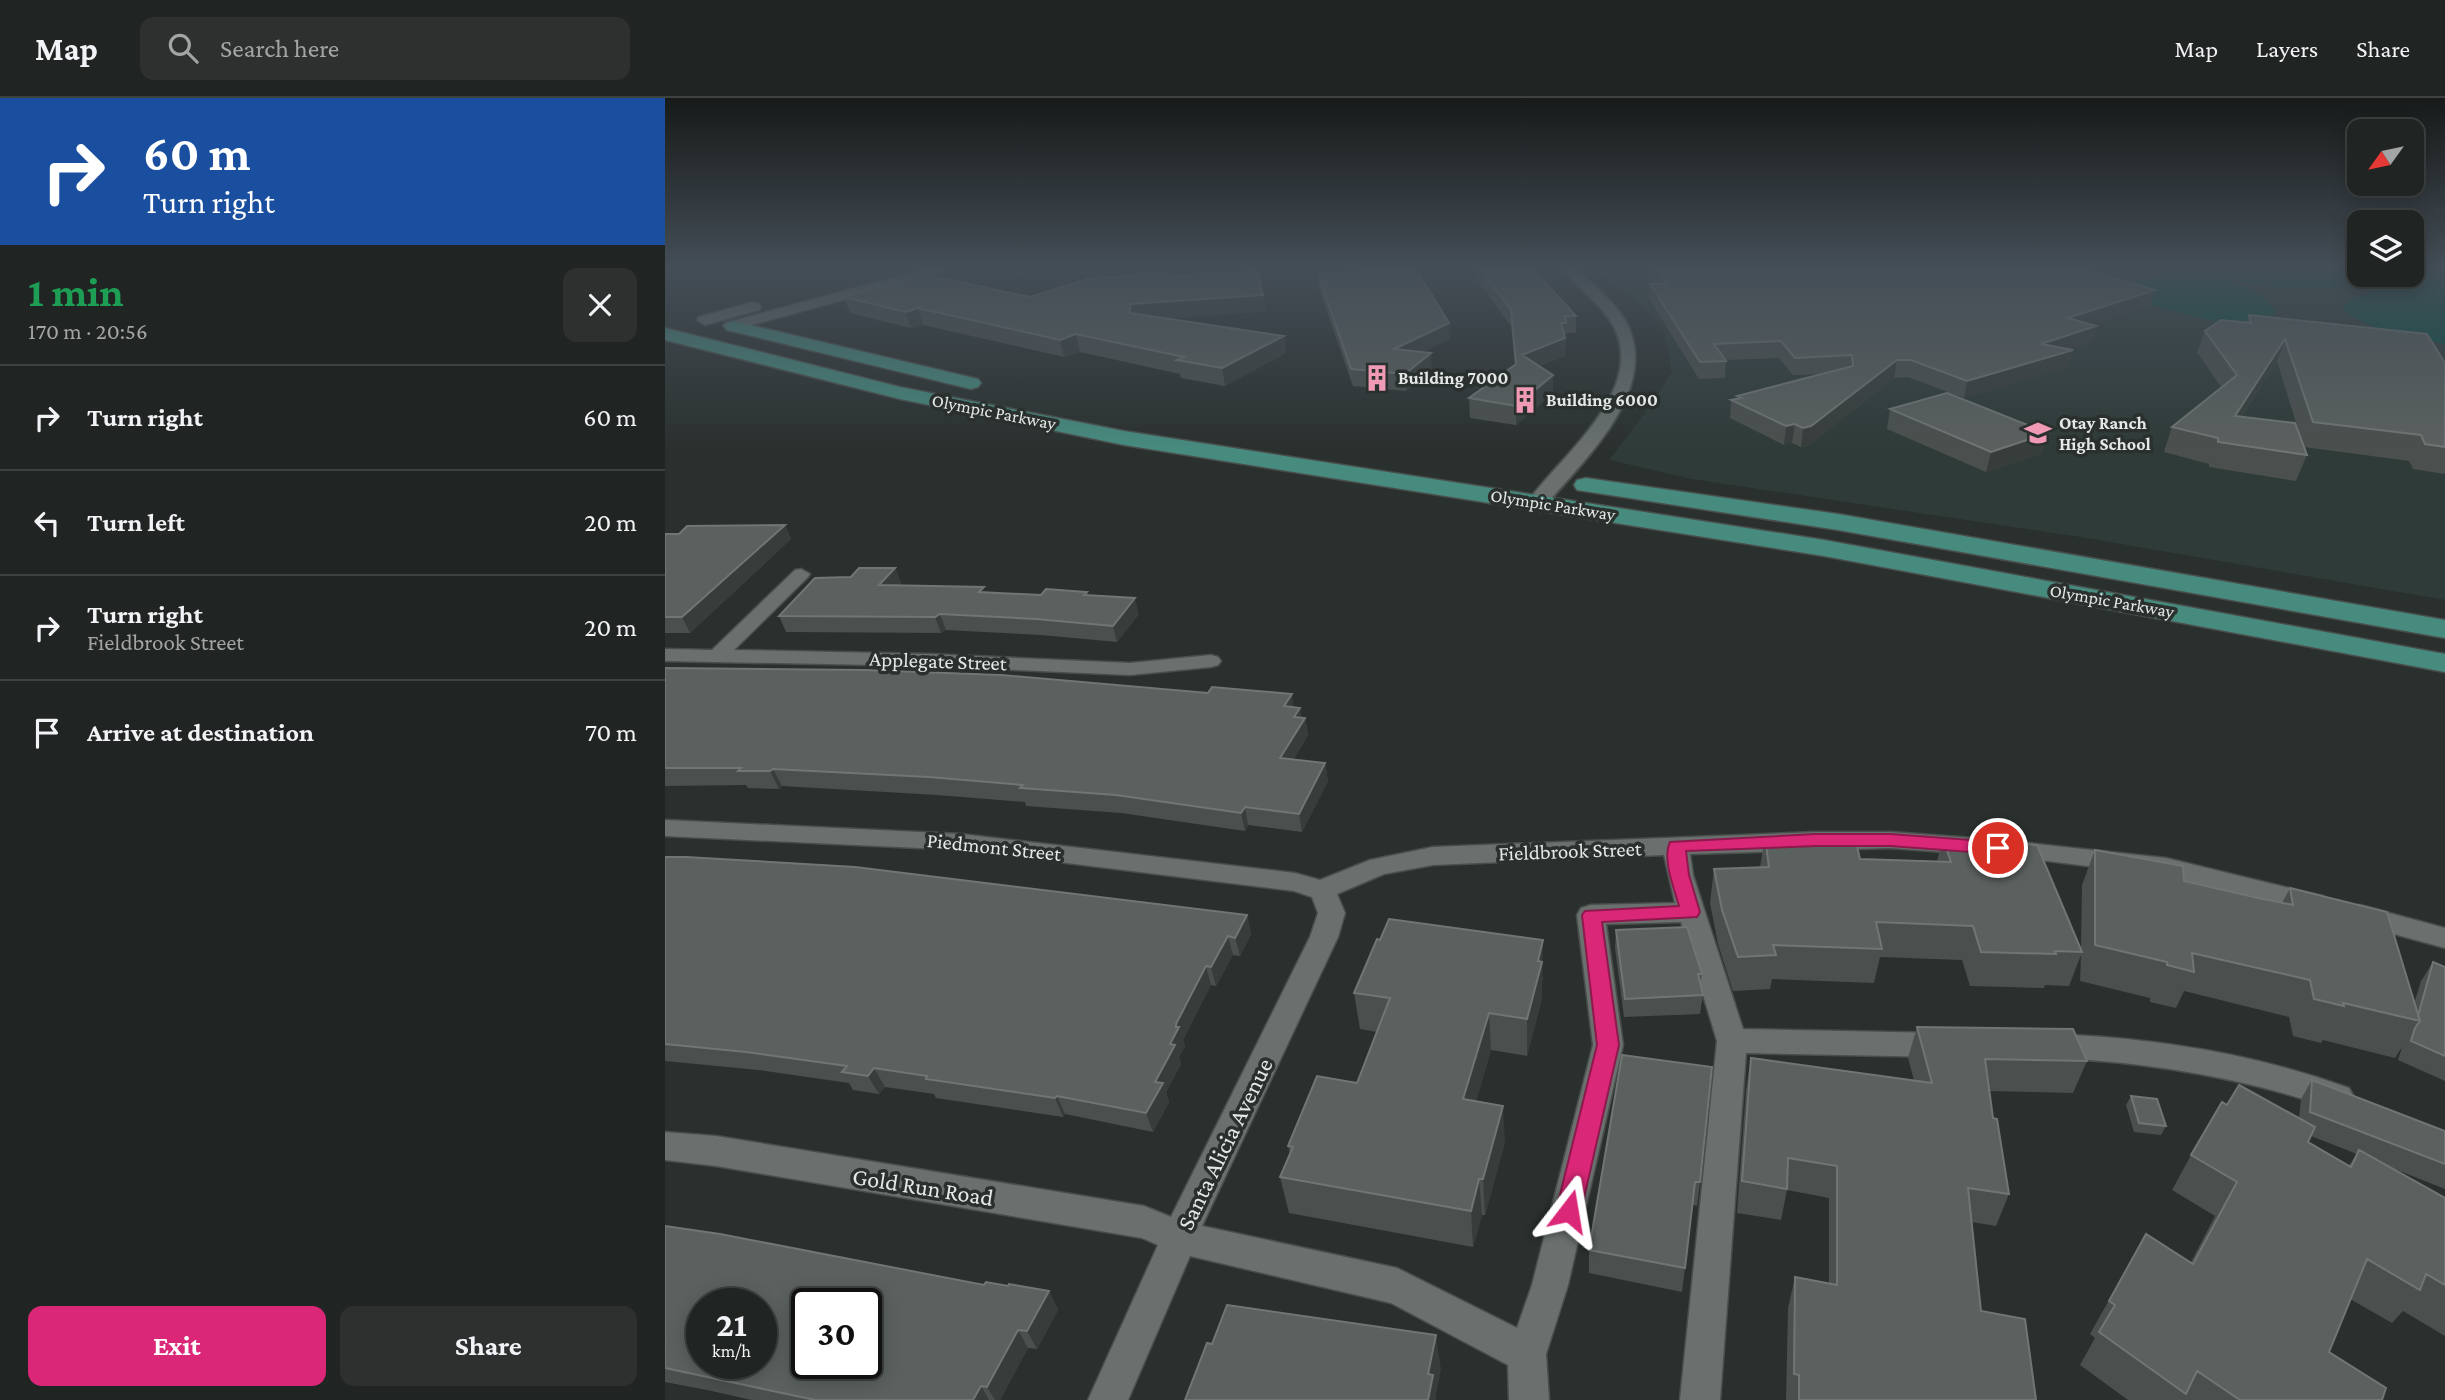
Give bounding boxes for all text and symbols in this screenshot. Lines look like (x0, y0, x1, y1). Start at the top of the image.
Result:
search box (140, 17, 630, 80)
icon: search (164, 29, 202, 67)
text: Map (35, 30, 98, 67)
text: Search here (220, 34, 339, 63)
text: Map (2174, 35, 2218, 62)
text: Layers (2256, 35, 2318, 62)
text: Share (2356, 35, 2410, 62)
north arrow (2347, 119, 2424, 196)
map controls (2347, 119, 2424, 287)
icon: right (28, 126, 119, 217)
text: 60 m (143, 126, 250, 181)
text: Turn right (143, 184, 275, 220)
button: layers (2347, 210, 2424, 287)
text: 1 min (28, 268, 124, 315)
button: close (563, 268, 637, 342)
text: 170 m · 20:56 (28, 318, 148, 344)
building icon: Building 7000 (1362, 363, 1392, 393)
place label: Building 7000 (1398, 368, 1509, 388)
building icon: Building 6000 (1510, 385, 1540, 415)
street label: Olympic Parkway (930, 390, 1058, 434)
place label: Building 6000 (1546, 390, 1658, 410)
icon: right (28, 399, 66, 437)
text: Turn right (87, 403, 203, 432)
text: 60 m (583, 403, 637, 432)
place label: Otay Ranch High School (2059, 413, 2151, 454)
school or university icon: Otay Ranch High School (2023, 418, 2053, 448)
street label: Olympic Parkway (1489, 485, 1617, 525)
icon: left (28, 504, 66, 542)
text: Turn left (87, 508, 185, 537)
text: 20 m (584, 508, 637, 537)
street label: Olympic Parkway (2048, 580, 2176, 622)
text: Turn right (87, 600, 203, 629)
icon: right (28, 609, 66, 647)
text: 20 m (584, 613, 637, 642)
text: Fieldbrook Street (87, 629, 244, 655)
street label: Applegate Street (869, 647, 1008, 675)
icon: arrive (28, 714, 66, 752)
text: Arrive at destination (87, 718, 314, 747)
text: 70 m (585, 718, 637, 747)
pin (1968, 818, 2028, 878)
street label: Piedmont Street (926, 828, 1063, 866)
icon: arrive (1979, 829, 2017, 867)
street label: Fieldbrook Street (1498, 836, 1643, 865)
street label: Santa Alicia Avenue (1171, 1054, 1278, 1234)
street label: Gold Run Road (851, 1162, 996, 1211)
position arrow (1532, 1174, 1606, 1248)
speed limit sign: 30 (791, 1288, 882, 1379)
text: 21 (716, 1305, 747, 1344)
button: Exit (28, 1306, 326, 1386)
button: Share (340, 1306, 637, 1386)
text: km/h (712, 1341, 751, 1361)

